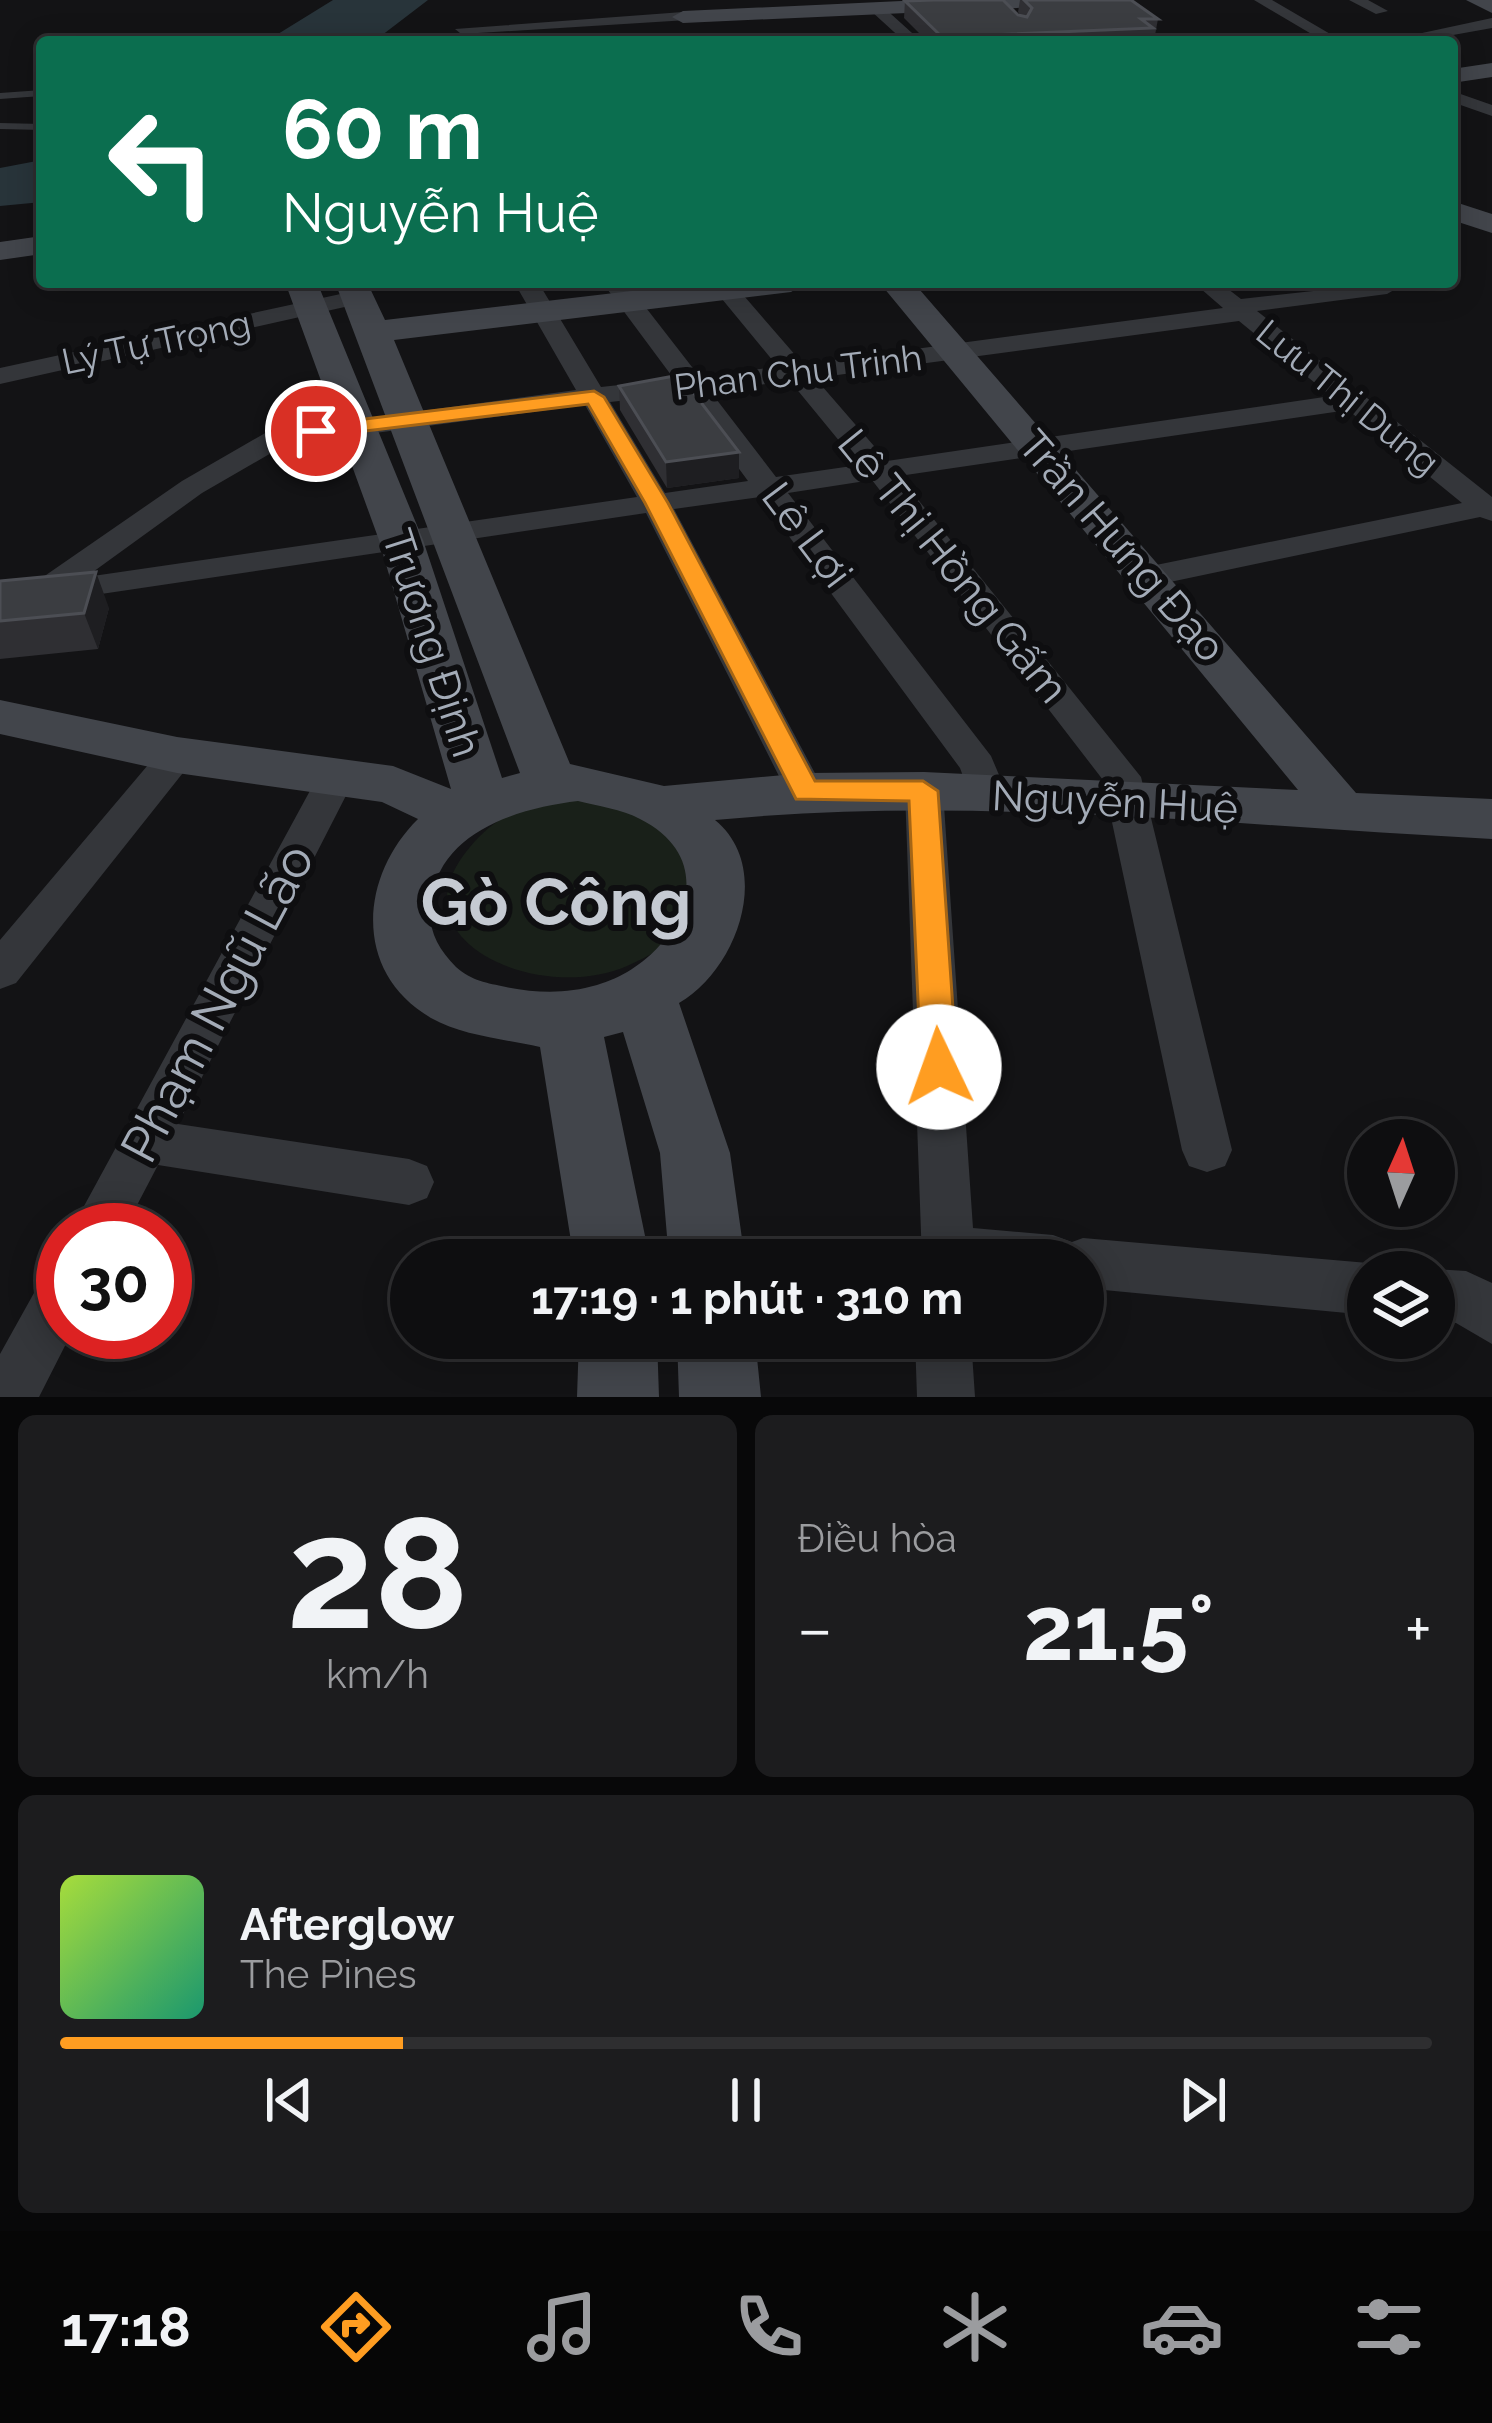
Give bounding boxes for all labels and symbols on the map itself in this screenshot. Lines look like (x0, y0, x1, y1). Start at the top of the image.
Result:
street label: Lý Tự Trọng (58, 302, 254, 382)
street label: Lưu Thị Dung (1248, 311, 1448, 483)
street label: Phan Chu Trinh (672, 336, 924, 408)
pin (265, 380, 367, 482)
street label: Lê Thị Hồng Gấm (828, 420, 1078, 712)
street label: Trần Hưng Đạo (1008, 421, 1236, 671)
street label: Lê Lợi (752, 473, 862, 597)
street label: Trương Định (372, 523, 492, 763)
street label: Nguyễn Huệ (991, 771, 1239, 833)
street label: Phạm Ngũ Lão (108, 834, 326, 1172)
district label: Gò Công (421, 863, 691, 940)
position arrow (876, 1004, 1002, 1130)
north arrow (1347, 1119, 1455, 1227)
speed limit sign: 30 (36, 1203, 192, 1359)

